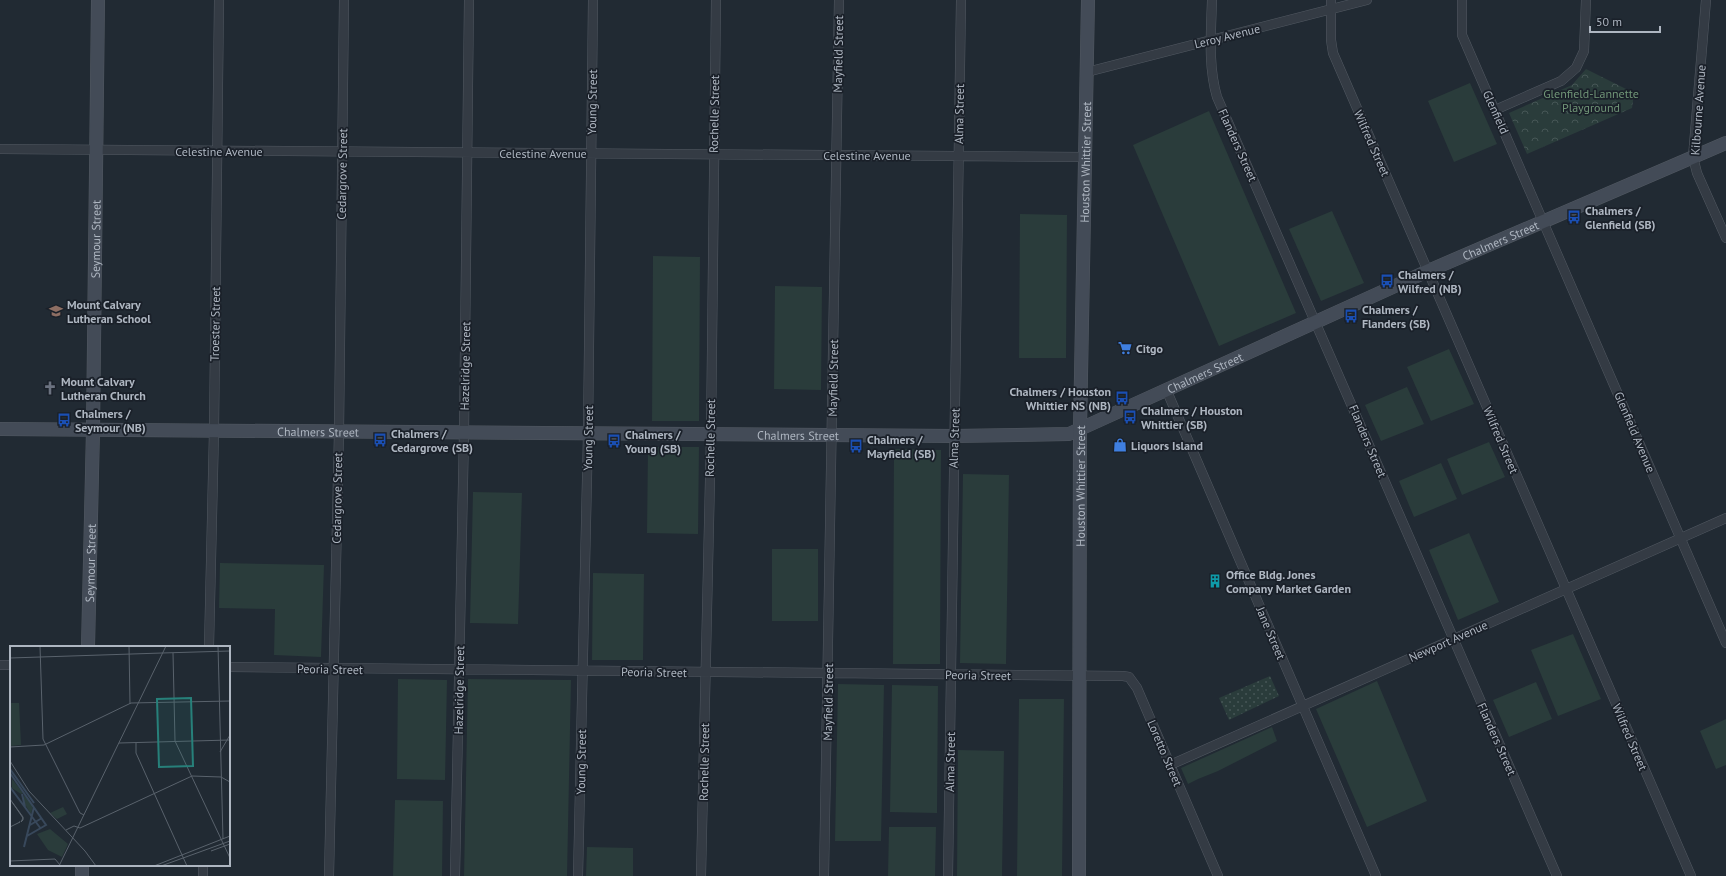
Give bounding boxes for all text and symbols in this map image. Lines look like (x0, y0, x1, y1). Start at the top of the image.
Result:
scale bar (1590, 8, 1660, 34)
text: 50 m (1596, 14, 1622, 29)
street label: Mayfield Street (830, 15, 846, 93)
street label: Leroy Avenue (1192, 21, 1262, 51)
street label: Kilbourne Avenue (1687, 64, 1709, 156)
street label: Young Street (584, 69, 600, 135)
street label: Rochelle Street (706, 75, 722, 153)
street label: Alma Street (951, 84, 967, 144)
park label: Glenfield-Lannette Playground (1543, 86, 1639, 115)
street label: Glenfield (1480, 88, 1512, 136)
street label: Houston Whittier Street (1076, 101, 1094, 223)
street label: Flanders Street (1215, 106, 1261, 184)
street label: Wilfred Street (1351, 108, 1393, 178)
street label: Cedargrove Street (334, 128, 350, 220)
street label: Celestine Avenue (175, 144, 263, 159)
street label: Celestine Avenue (499, 146, 587, 161)
street label: Celestine Avenue (823, 148, 911, 163)
street label: Seymour Street (87, 200, 103, 278)
place label: Chalmers / Glenfield (SB) (1585, 203, 1656, 232)
bus stop icon: Chalmers / Glenfield (SB) (1566, 209, 1582, 225)
street label: Chalmers Street (1460, 217, 1541, 263)
place label: Chalmers / Wilfred (NB) (1398, 267, 1462, 296)
bus stop icon: Chalmers / Wilfred (NB) (1379, 273, 1395, 289)
street label: Troester Street (207, 286, 223, 362)
place label: Mount Calvary Lutheran School (67, 297, 151, 326)
place label: Chalmers / Flanders (SB) (1362, 302, 1430, 331)
school or university icon: Mount Calvary Lutheran School (48, 303, 64, 319)
bus stop icon: Chalmers / Flanders (SB) (1343, 308, 1359, 324)
street label: Hazelridge Street (457, 321, 473, 411)
street label: Mayfield Street (825, 339, 841, 417)
supermarket icon: Citgo (1117, 340, 1133, 356)
place label: Citgo (1136, 341, 1163, 356)
street label: Chalmers Street (1164, 349, 1245, 396)
place label: Mount Calvary Lutheran Church (61, 374, 146, 403)
church icon: Mount Calvary Lutheran Church (42, 380, 58, 396)
place label: Chalmers / Houston Whittier NS (NB) (1009, 384, 1111, 413)
street label: Glenfield Avenue (1611, 389, 1659, 475)
bus stop icon: Chalmers / Houston Whittier NS (NB) (1114, 390, 1130, 406)
street label: Rochelle Street (702, 399, 718, 477)
street label: Flanders Street (1346, 402, 1390, 480)
place label: Chalmers / Houston Whittier (SB) (1141, 403, 1243, 432)
street label: Wilfred Street (1480, 404, 1522, 476)
street label: Young Street (580, 405, 596, 471)
place label: Chalmers / Seymour (NB) (75, 406, 146, 435)
street label: Alma Street (945, 408, 963, 468)
bus stop icon: Chalmers / Houston Whittier (SB) (1122, 409, 1138, 425)
bus stop icon: Chalmers / Seymour (NB) (56, 412, 72, 428)
street label: Chalmers Street (277, 424, 359, 439)
street label: Houston Whittier Street (1072, 425, 1088, 547)
place label: Chalmers / Cedargrove (SB) (391, 426, 473, 455)
place label: Chalmers / Young (SB) (624, 427, 682, 456)
street label: Chalmers Street (757, 427, 839, 443)
bus stop icon: Chalmers / Cedargrove (SB) (372, 432, 388, 448)
place label: Chalmers / Mayfield (SB) (867, 432, 935, 461)
bus stop icon: Chalmers / Young (SB) (606, 433, 622, 449)
shop icon: Liquors Island (1112, 437, 1128, 453)
bus stop icon: Chalmers / Mayfield (SB) (848, 438, 864, 454)
place label: Liquors Island (1131, 438, 1203, 453)
street label: Cedargrove Street (329, 452, 345, 544)
street label: Seymour Street (82, 524, 98, 602)
place label: Office Bldg. Jones Company Market Garden (1226, 567, 1351, 596)
building icon: Office Bldg. Jones Company Market Garden (1207, 573, 1223, 589)
street label: Jane Street (1253, 603, 1289, 662)
street label: Newport Avenue (1406, 617, 1490, 665)
street label: Hazelridge Street (451, 645, 467, 735)
inset map (10, 646, 230, 866)
street label: Peoria Street (297, 661, 363, 677)
street label: Mayfield Street (820, 663, 836, 741)
street label: Peoria Street (621, 664, 687, 680)
street label: Peoria Street (945, 667, 1011, 683)
street label: Flanders Street (1474, 700, 1520, 778)
street label: Wilfred Street (1609, 701, 1651, 773)
street label: Loretto Street (1144, 718, 1186, 788)
street label: Rochelle Street (696, 723, 712, 801)
street label: Young Street (573, 729, 589, 795)
street label: Alma Street (942, 732, 958, 792)

